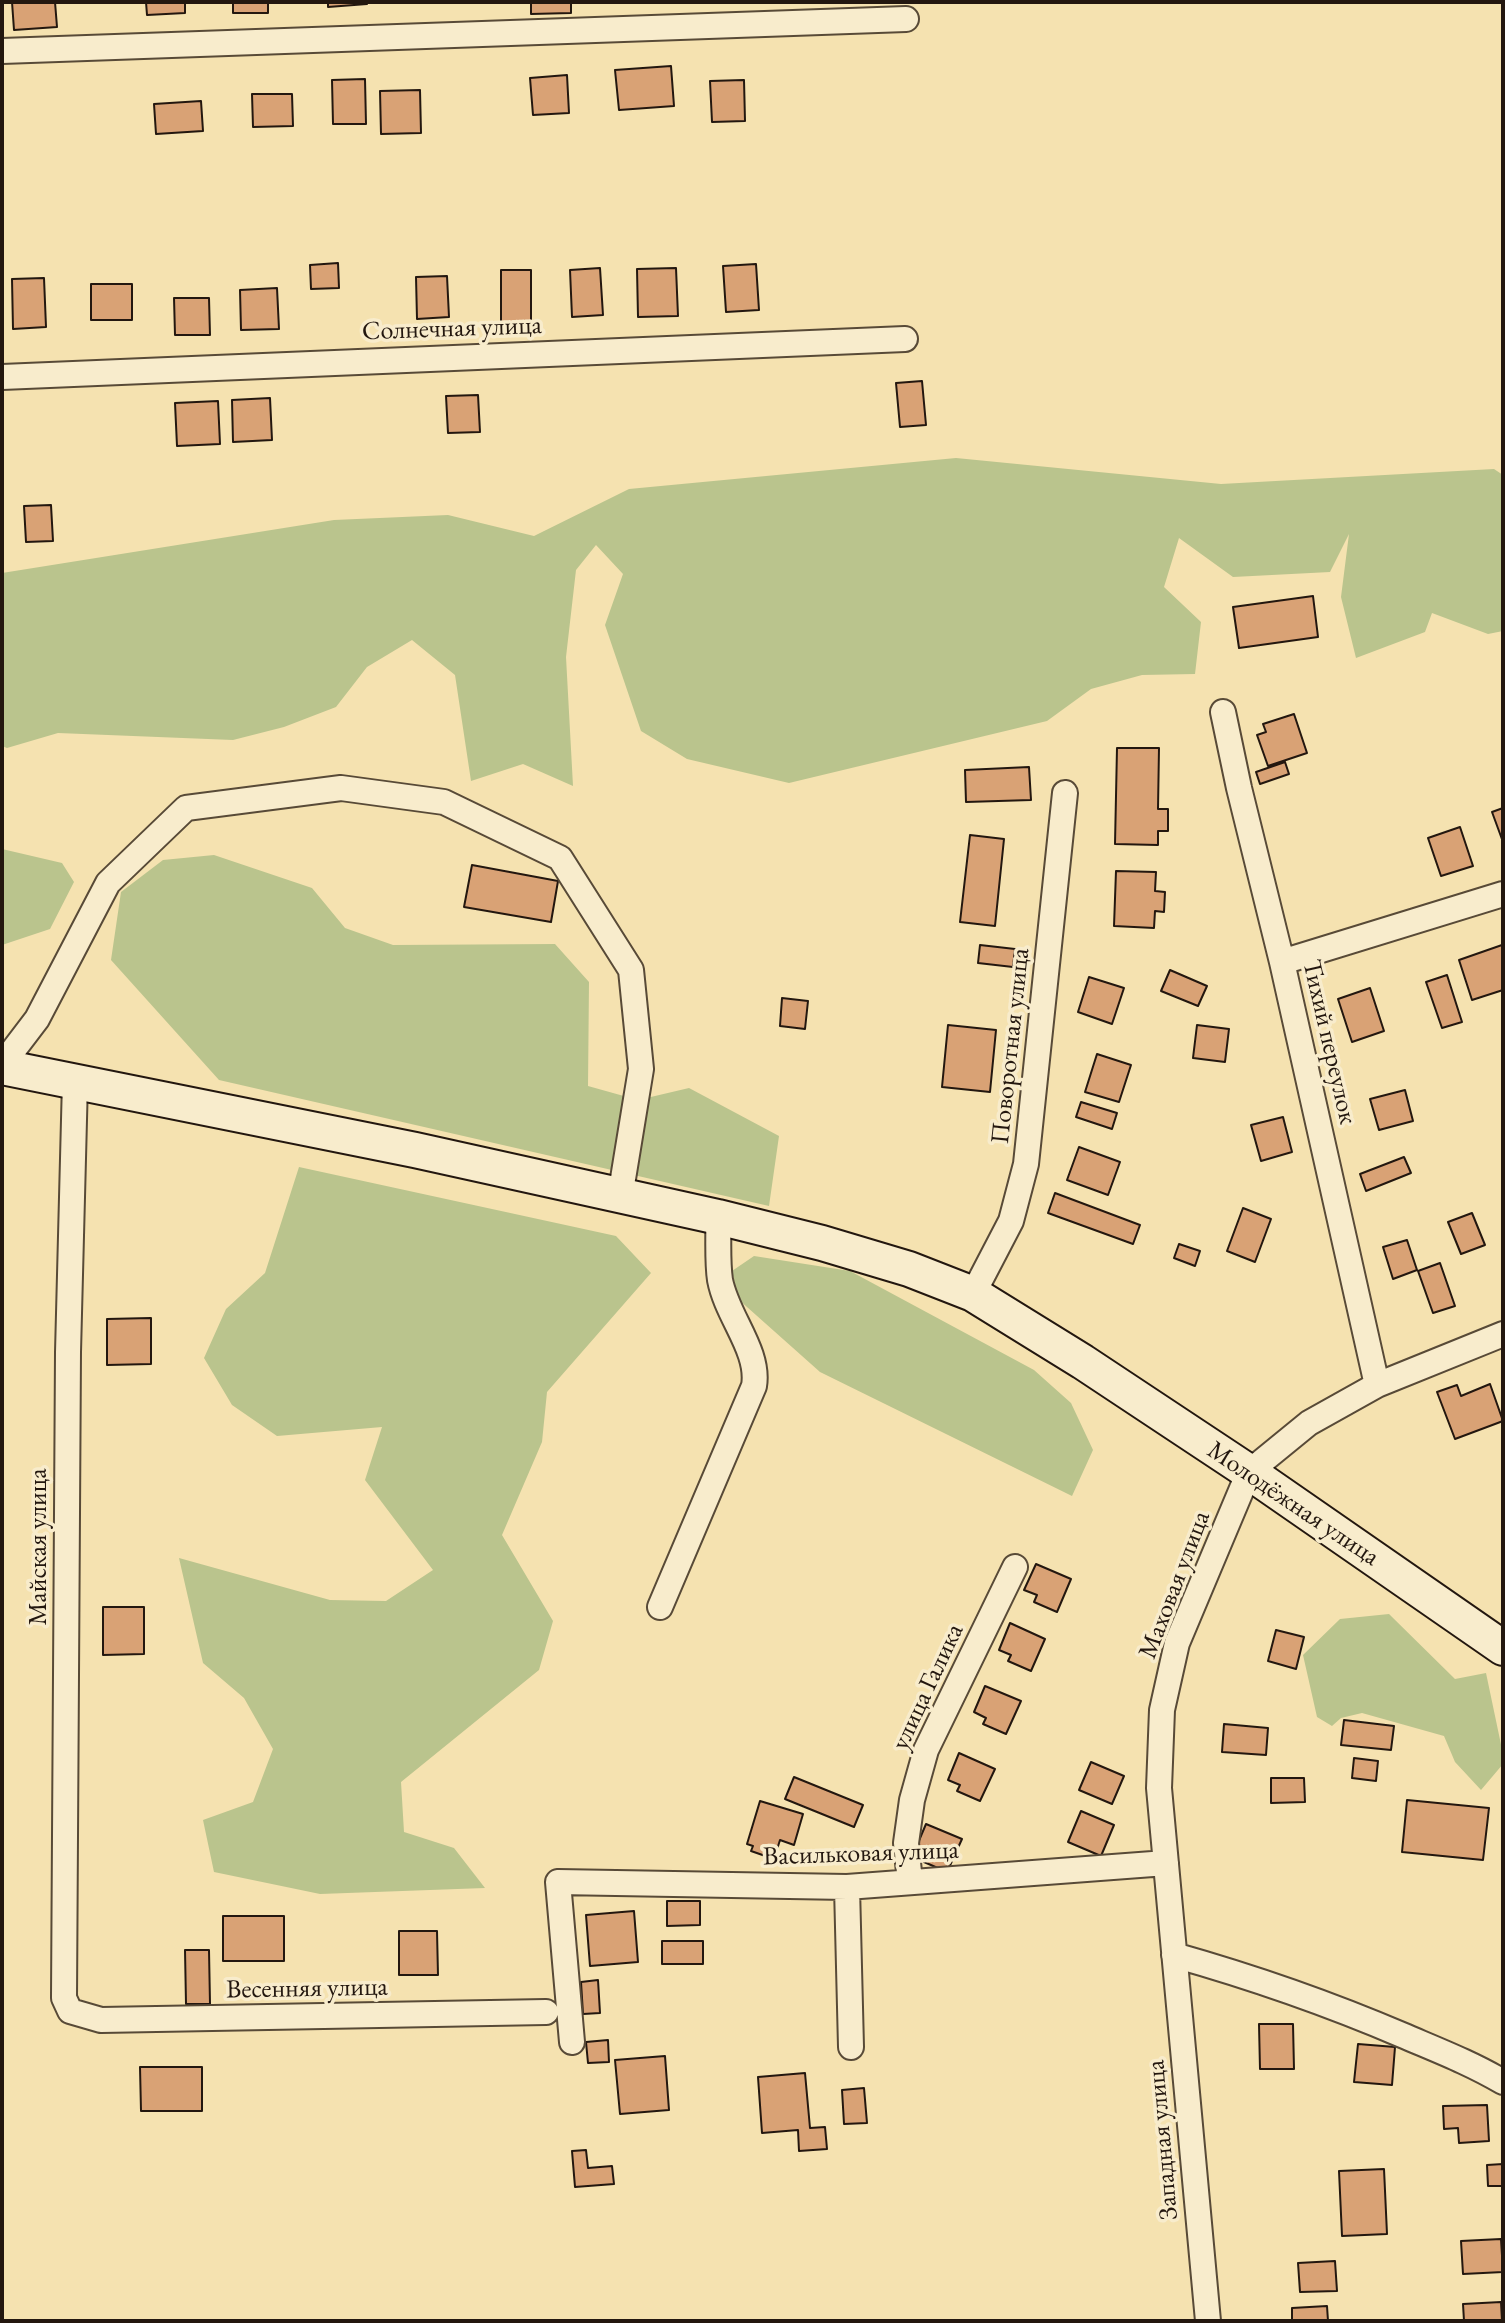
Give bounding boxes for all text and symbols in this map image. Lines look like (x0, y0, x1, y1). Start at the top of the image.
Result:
street label: Солнечная улица (362, 310, 542, 348)
street label: Поворотная улица (985, 947, 1037, 1145)
street label: Тихий переулок (1295, 957, 1363, 1127)
street label: Молодёжная улица (1201, 1435, 1385, 1573)
street label: Майская улица (23, 1468, 55, 1626)
street label: Маховая улица (1133, 1507, 1217, 1663)
street label: улица Галика (885, 1619, 971, 1755)
street label: Васильковая улица (763, 1835, 959, 1873)
street label: Весенняя улица (226, 1972, 388, 2006)
street label: Западная улица (1140, 2059, 1186, 2221)

